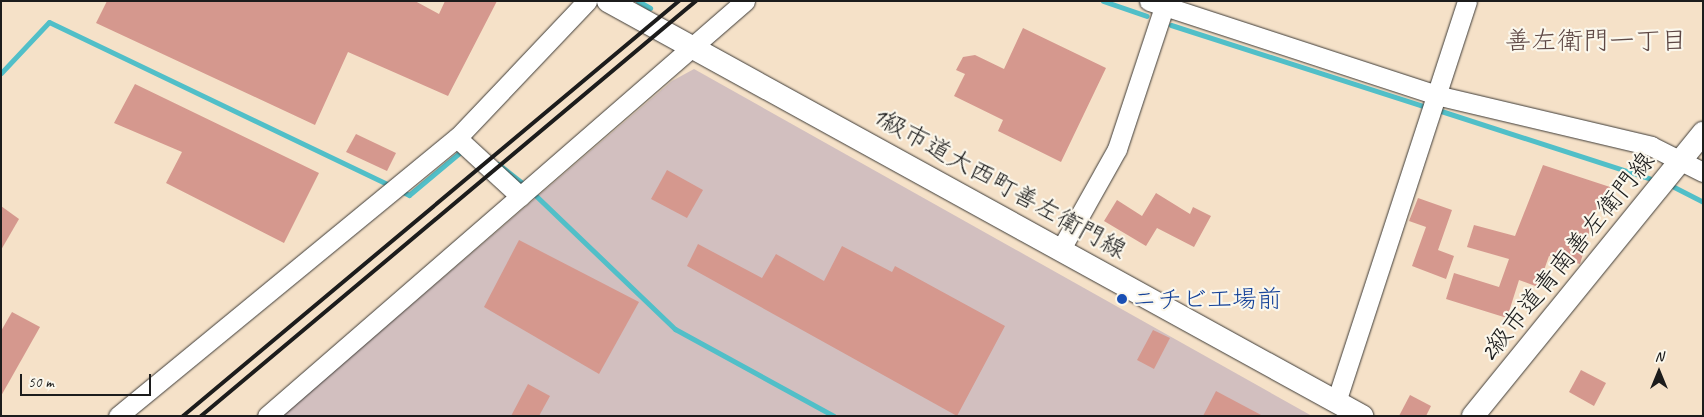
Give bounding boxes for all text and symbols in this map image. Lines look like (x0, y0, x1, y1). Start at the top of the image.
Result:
district label: 善左衛門一丁目 (1505, 25, 1687, 57)
street label: 1級市道大西町善左衛門線 (867, 100, 1131, 266)
street label: 2級市道青南善左衛門線 (1473, 146, 1661, 368)
place label: ニチビ工場前 (1132, 284, 1282, 314)
marker: ニチビ工場前 (1116, 293, 1128, 305)
north arrow (1634, 347, 1684, 397)
text: N (1655, 348, 1663, 365)
scale bar (22, 364, 154, 396)
text: 50 m (28, 373, 54, 392)

